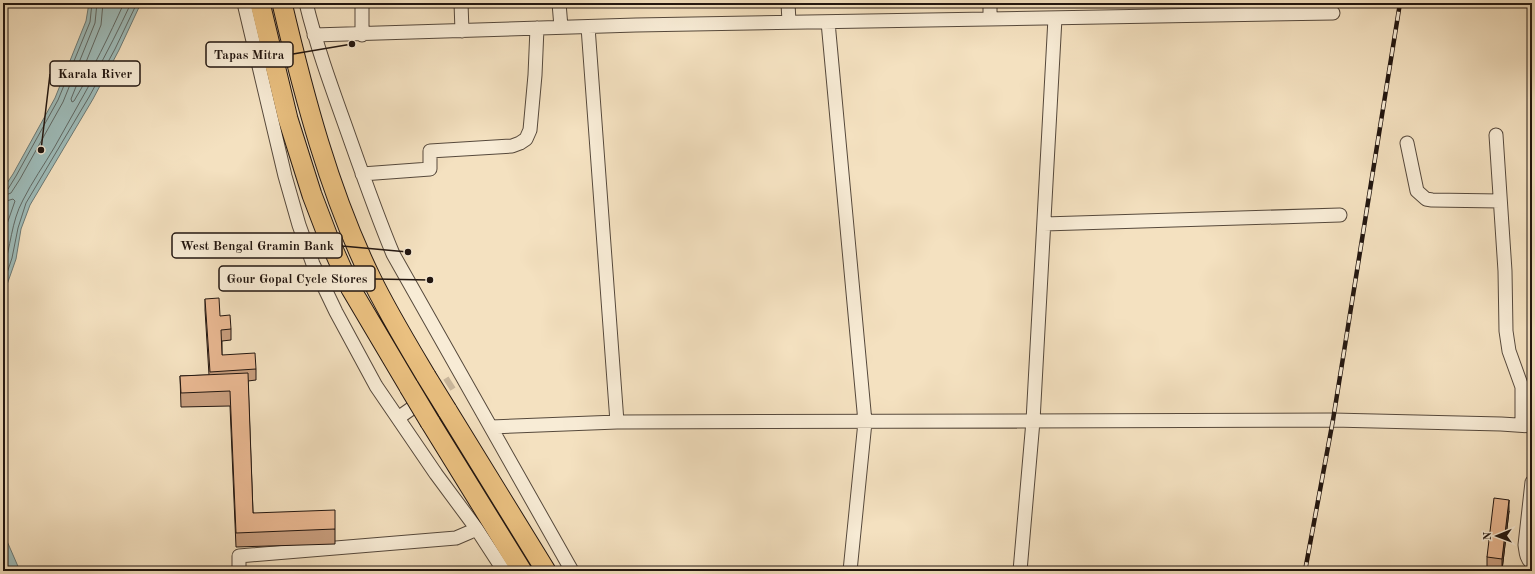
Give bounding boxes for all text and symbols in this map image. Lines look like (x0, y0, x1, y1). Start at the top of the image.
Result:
callout: Tapas Mitra (206, 42, 293, 67)
text: Tapas Mitra (214, 49, 285, 62)
callout: Karala River (50, 61, 140, 86)
text: Karala River (58, 68, 133, 81)
callout: West Bengal Gramin Bank (172, 233, 342, 258)
text: West Bengal Gramin Bank (180, 240, 335, 253)
callout: Gour Gopal Cycle Stores (219, 266, 375, 291)
text: Gour Gopal Cycle Stores (227, 273, 368, 286)
north arrow (1477, 516, 1517, 556)
text: N (1483, 531, 1494, 540)

